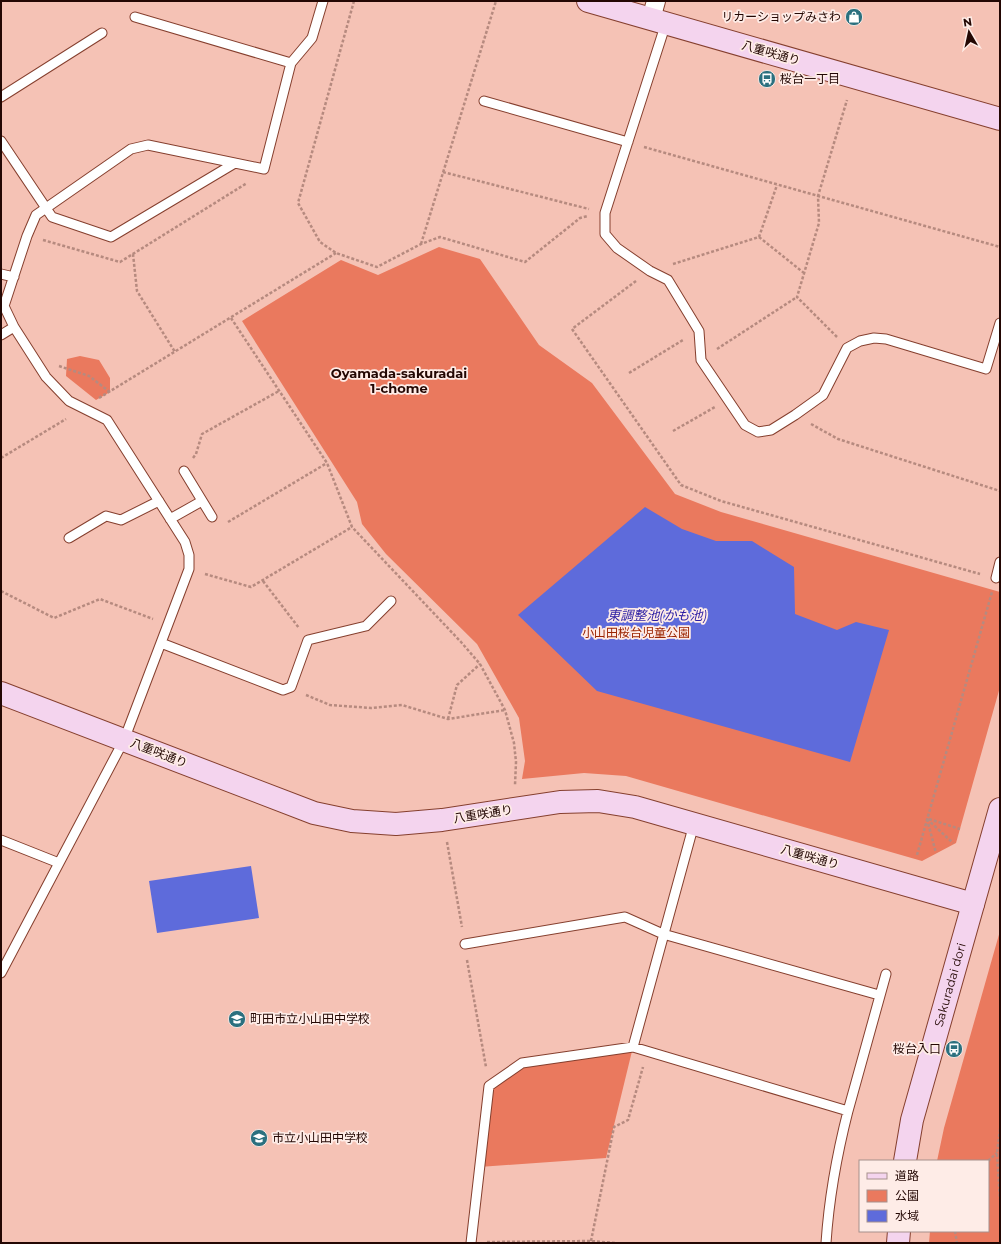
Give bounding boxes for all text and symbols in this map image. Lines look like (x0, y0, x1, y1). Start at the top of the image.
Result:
shop icon: リカーショップみさわ (844, 7, 864, 27)
place label: リカーショップみさわ (721, 9, 841, 24)
north arrow (949, 12, 989, 52)
text: N (962, 15, 973, 30)
street label: 八重咲通り (740, 37, 802, 68)
bus stop icon: 桜台一丁目 (757, 69, 777, 89)
place label: 桜台一丁目 (780, 71, 840, 86)
district label: Oyamada-sakuradai 1-chome (331, 365, 467, 396)
water label: 東調整池(かも池) (607, 607, 707, 623)
park label: 小山田桜台児童公園 (582, 625, 690, 640)
street label: 八重咲通り (128, 735, 190, 770)
street label: 八重咲通り (452, 801, 514, 826)
street label: 八重咲通り (779, 841, 841, 872)
street label: Sakuradai dori (931, 941, 969, 1028)
school or university icon: 町田市立小山田中学校 (227, 1009, 247, 1029)
place label: 町田市立小山田中学校 (250, 1011, 370, 1026)
bus stop icon: 桜台入口 (944, 1039, 964, 1059)
place label: 桜台入口 (893, 1041, 941, 1056)
school or university icon: 市立小山田中学校 (249, 1128, 269, 1148)
place label: 市立小山田中学校 (272, 1130, 368, 1145)
legend (859, 1160, 989, 1232)
text: 道路 (895, 1168, 919, 1183)
text: 公園 (895, 1188, 919, 1203)
text: 水域 (895, 1208, 919, 1223)

